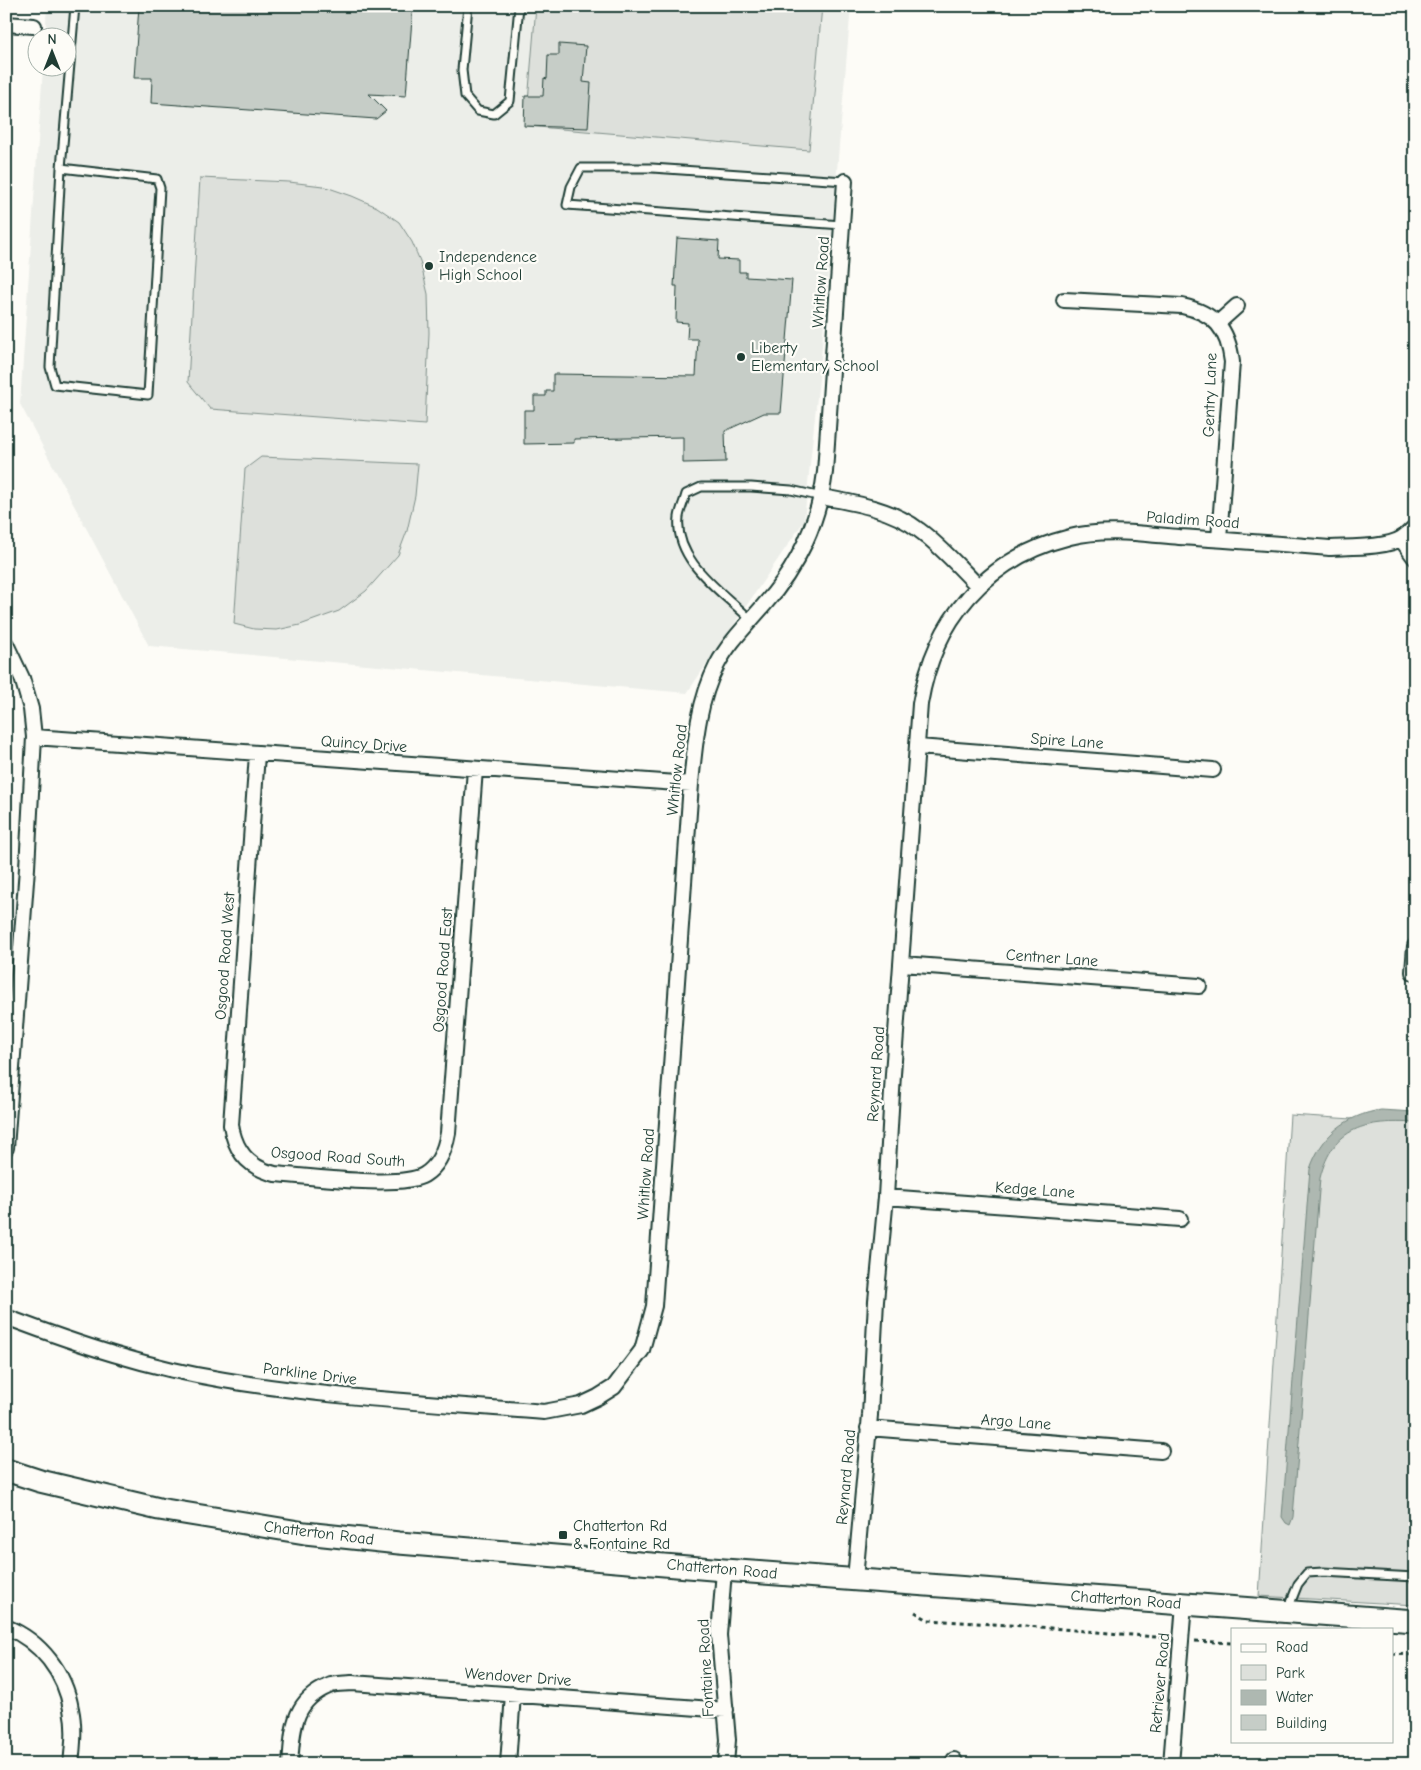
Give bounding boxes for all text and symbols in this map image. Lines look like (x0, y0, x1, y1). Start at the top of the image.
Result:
north arrow (28, 28, 78, 78)
text: N (47, 31, 57, 48)
street label: Whitlow Road (809, 236, 833, 328)
place label: Independence High School (439, 248, 537, 284)
marker: Independence High School (423, 260, 435, 272)
place label: Liberty Elementary School (751, 339, 879, 375)
marker: Liberty Elementary School (735, 351, 747, 363)
street label: Gentry Lane (1200, 352, 1220, 438)
street label: Paladim Road (1146, 508, 1240, 532)
street label: Whitlow Road (663, 723, 691, 817)
street label: Spire Lane (1030, 729, 1104, 753)
street label: Quincy Drive (320, 732, 408, 756)
street label: Osgood Road West (212, 891, 238, 1021)
street label: Osgood Road East (430, 907, 456, 1033)
street label: Centner Lane (1005, 946, 1099, 970)
street label: Reynard Road (864, 1026, 888, 1122)
street label: Whitlow Road (634, 1128, 658, 1220)
street label: Osgood Road South (270, 1143, 406, 1171)
street label: Kedge Lane (994, 1178, 1076, 1202)
street label: Parkline Drive (262, 1359, 358, 1389)
street label: Argo Lane (980, 1411, 1052, 1433)
street label: Reynard Road (833, 1428, 859, 1526)
street label: Chatterton Road (263, 1517, 375, 1549)
place label: Chatterton Rd & Fontaine Rd (573, 1517, 670, 1553)
marker: Chatterton Rd & Fontaine Rd (557, 1529, 569, 1541)
street label: Chatterton Road (666, 1555, 778, 1583)
street label: Chatterton Road (1070, 1587, 1182, 1613)
street label: Fontaine Road (694, 1618, 718, 1718)
legend (1231, 1628, 1394, 1742)
street label: Retriever Road (1147, 1632, 1173, 1734)
text: Road (1276, 1638, 1308, 1656)
street label: Wendover Drive (464, 1664, 572, 1690)
text: Park (1276, 1664, 1305, 1682)
text: Water (1276, 1688, 1313, 1706)
text: Building (1276, 1714, 1327, 1732)

